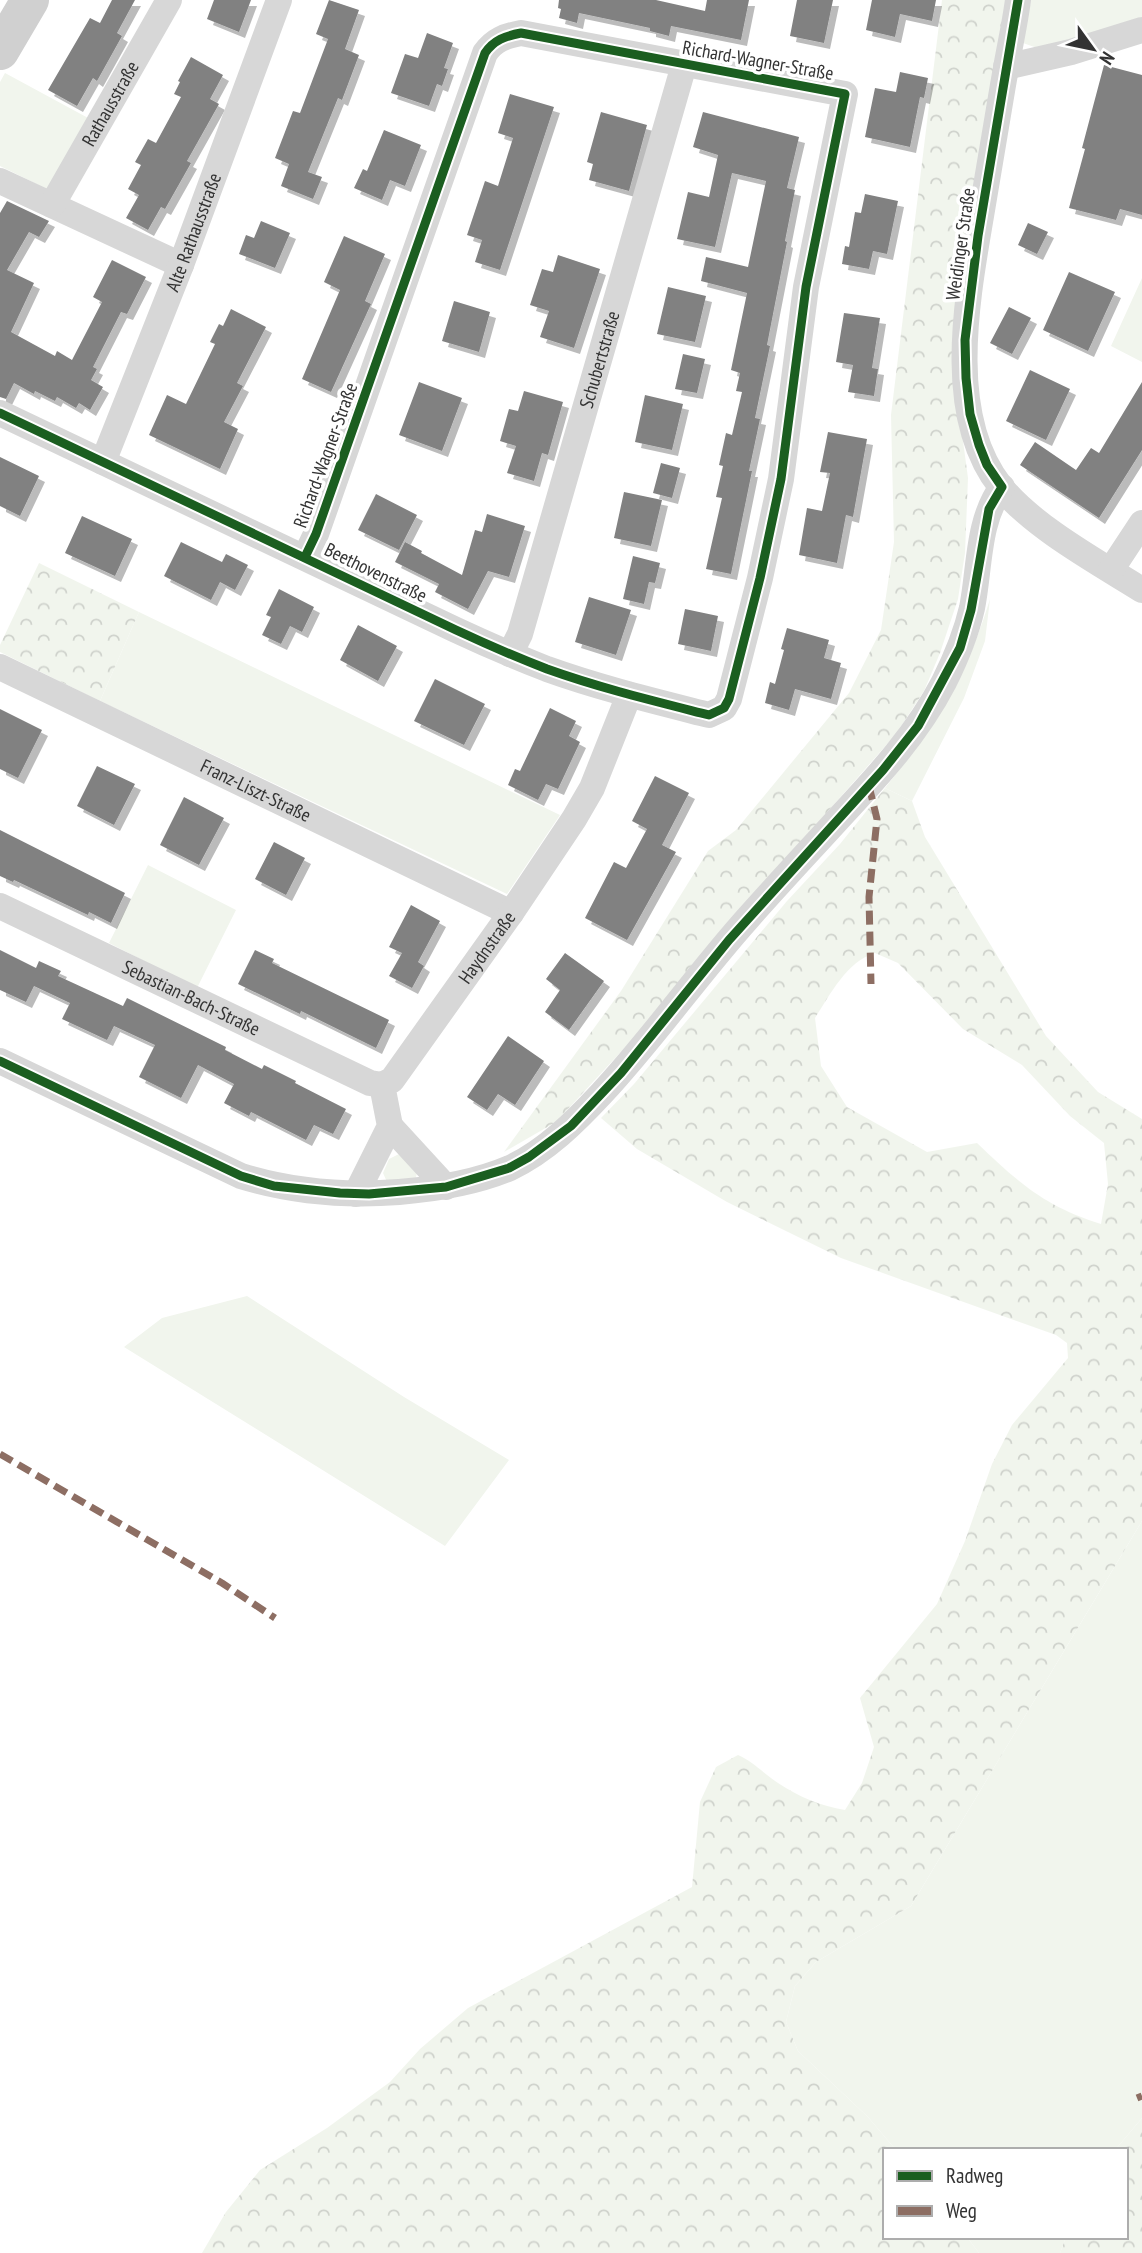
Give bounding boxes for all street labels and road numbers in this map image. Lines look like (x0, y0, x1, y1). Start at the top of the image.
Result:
street label: Richard-Wagner-Straße (681, 35, 836, 85)
street label: Rathausstraße (76, 56, 144, 150)
street label: Alte Rathausstraße (160, 169, 226, 295)
street label: Weidinger Straße (940, 186, 980, 302)
street label: Schubertstraße (574, 308, 625, 411)
street label: Richard-Wagner-Straße (288, 379, 362, 531)
street label: Beethovenstraße (321, 537, 431, 607)
street label: Franz-Liszt-Straße (197, 753, 315, 827)
street label: Haydnstraße (453, 906, 521, 988)
street label: Sebastian-Bach-Straße (119, 954, 264, 1041)

